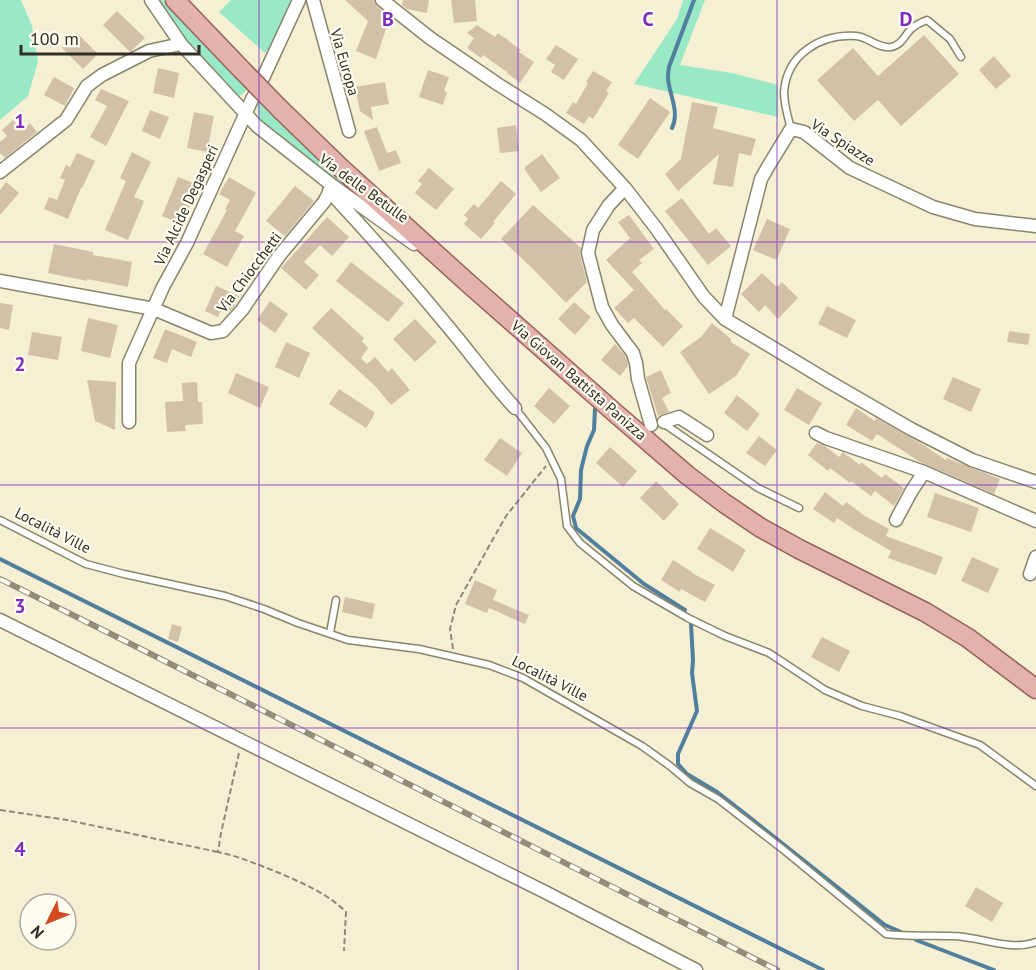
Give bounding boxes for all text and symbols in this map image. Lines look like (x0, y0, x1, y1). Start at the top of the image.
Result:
text: B (382, 6, 394, 32)
text: C (642, 6, 654, 32)
text: D (900, 6, 913, 32)
scale bar (21, 18, 200, 56)
street label: Via Europa (326, 25, 364, 98)
text: 100 m (30, 27, 79, 50)
text: 1 (14, 108, 26, 134)
street label: Via Spiazze (807, 114, 879, 170)
street label: Via Alcide Degasperi (149, 142, 222, 269)
street label: Via delle Betulle (315, 149, 412, 227)
street label: Via Chiocchetti (212, 228, 285, 317)
street label: Via Giovan Battista Panizza (507, 315, 651, 444)
text: 2 (14, 351, 26, 377)
street label: Località Ville (12, 503, 94, 557)
text: 3 (14, 593, 26, 619)
street label: Località Ville (509, 651, 591, 705)
text: 4 (14, 836, 26, 862)
north arrow (18, 892, 78, 952)
text: N (26, 922, 48, 943)

